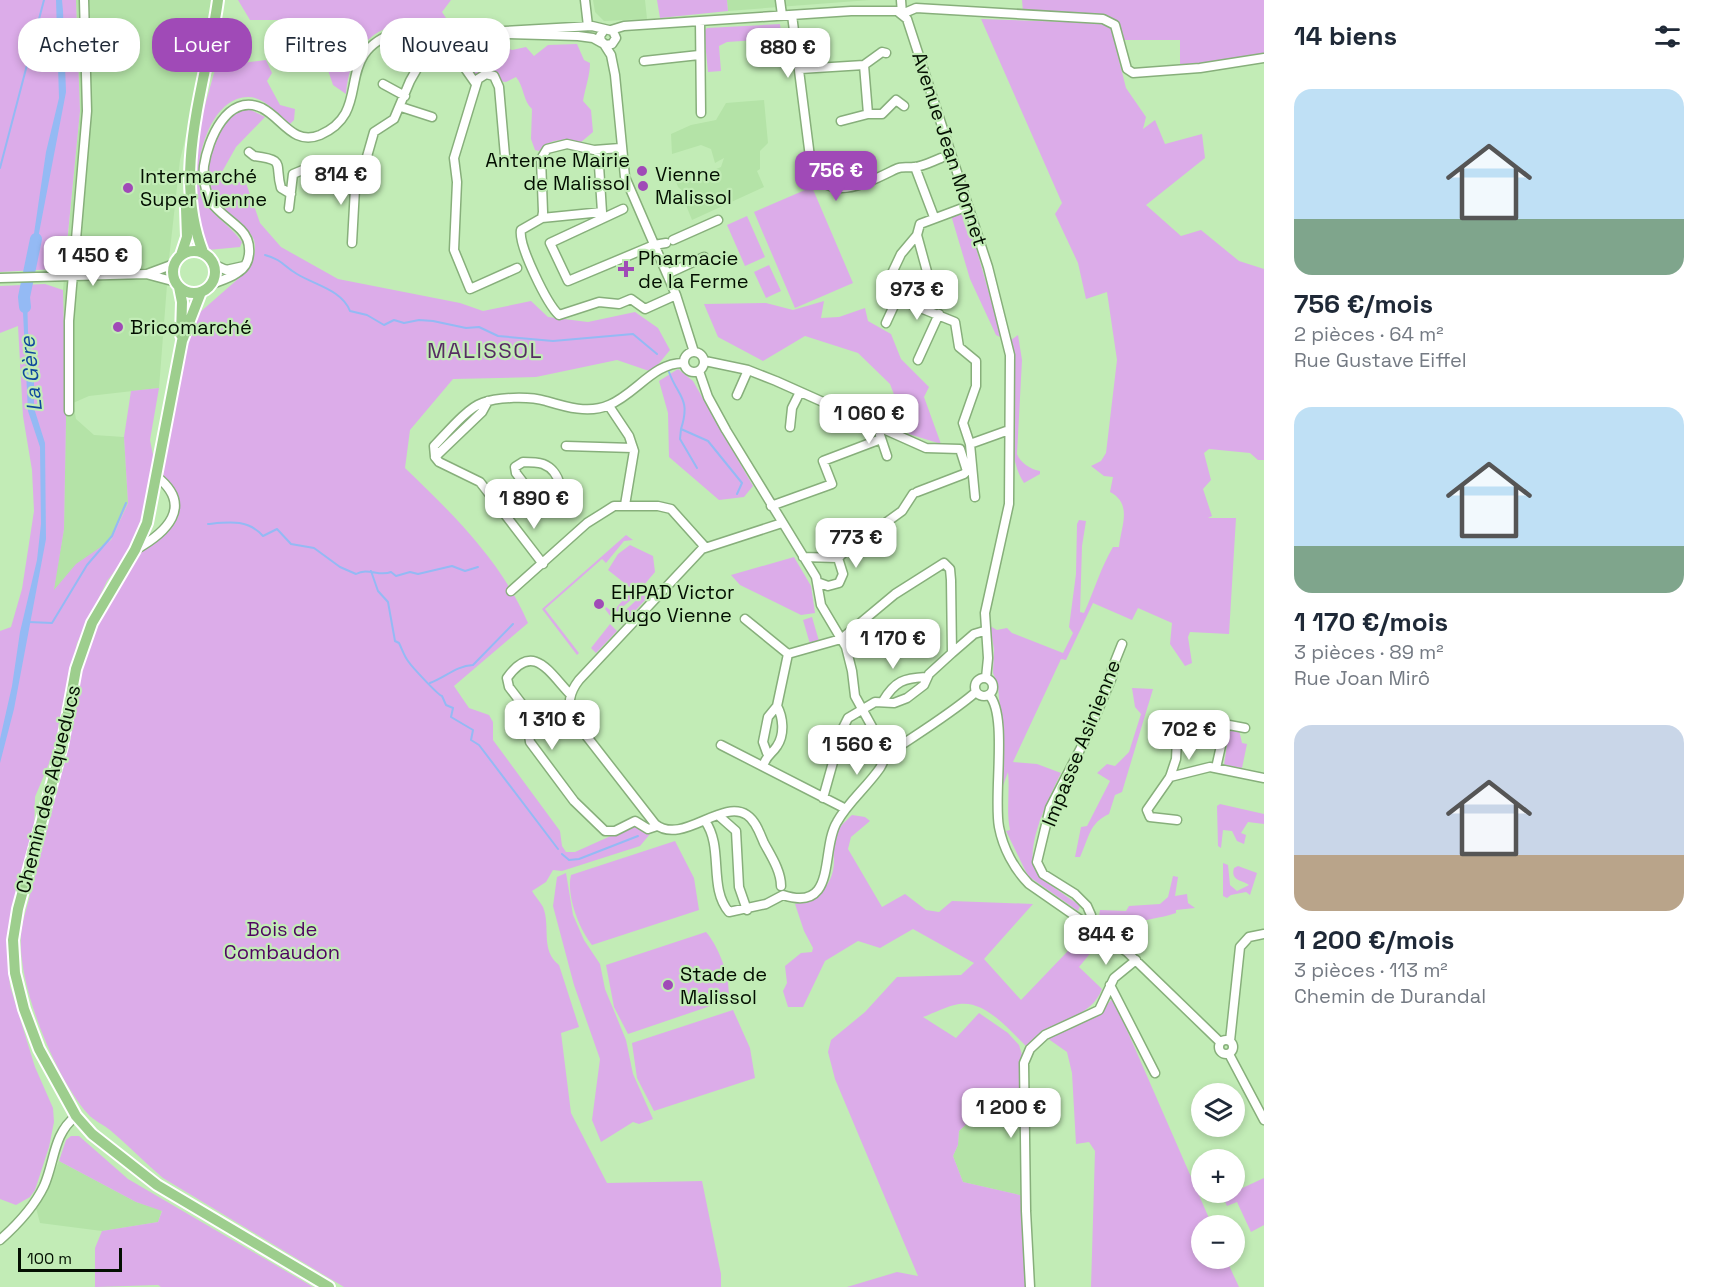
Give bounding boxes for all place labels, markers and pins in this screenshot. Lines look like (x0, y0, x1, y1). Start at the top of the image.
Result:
pin: 880 € (746, 28, 830, 79)
place label: Antenne Mairie de Malissol (485, 147, 630, 196)
pin: 756 € (794, 151, 878, 202)
pin: 814 € (299, 155, 383, 206)
place label: Vienne Malissol (655, 161, 732, 210)
place label: Intermarché Super Vienne (140, 163, 267, 212)
marker: Antenne Mairie de Malissol (635, 164, 649, 178)
marker: Vienne Malissol (636, 179, 650, 193)
marker: Intermarché Super Vienne (121, 181, 135, 195)
pin: 1 450 € (38, 236, 148, 287)
place label: Pharmacie de la Ferme (638, 245, 749, 294)
marker: Pharmacie de la Ferme (619, 262, 633, 276)
pin: 973 € (875, 270, 959, 321)
place label: Bricomarché (130, 314, 252, 340)
marker: Bricomarché (111, 320, 125, 334)
pin: 1 060 € (814, 394, 924, 445)
pin: 1 890 € (479, 479, 589, 530)
pin: 773 € (814, 518, 898, 569)
place label: EHPAD Victor Hugo Vienne (611, 579, 735, 628)
marker: EHPAD Victor Hugo Vienne (592, 597, 606, 611)
pin: 1 170 € (838, 619, 948, 670)
pin: 1 310 € (497, 700, 607, 751)
pin: 702 € (1147, 710, 1231, 761)
pin: 1 560 € (802, 725, 912, 776)
pin: 844 € (1064, 915, 1148, 966)
place label: Stade de Malissol (680, 961, 767, 1010)
marker: Stade de Malissol (661, 978, 675, 992)
pin: 1 200 € (956, 1088, 1066, 1139)

